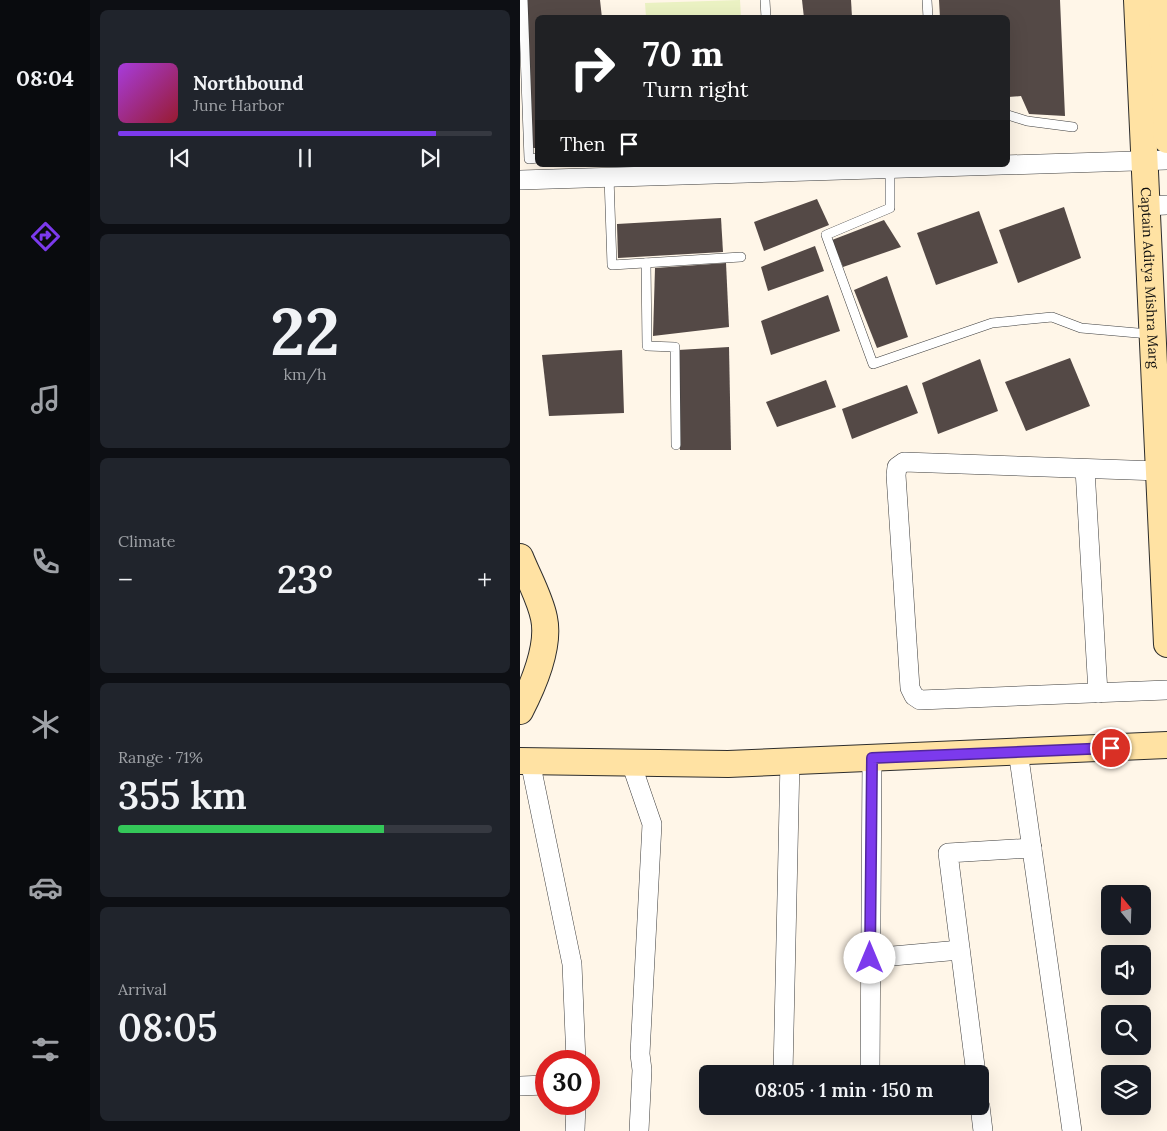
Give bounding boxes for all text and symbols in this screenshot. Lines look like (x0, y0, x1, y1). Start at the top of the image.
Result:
text: 70 m (643, 31, 723, 76)
icon: right (560, 35, 625, 100)
text: 08:04 (16, 64, 74, 92)
text: Northbound (193, 71, 304, 95)
text: Turn right (643, 75, 748, 103)
text: June Harbor (193, 95, 284, 115)
icon: arrive (615, 130, 643, 158)
text: Then (560, 132, 605, 156)
icon: previous (166, 144, 194, 172)
icon: pause (291, 144, 319, 172)
icon: next (416, 144, 444, 172)
street label: Captain Aditya Mishra Marg (1137, 187, 1163, 369)
icon: directions (28, 219, 63, 254)
text: 22 (270, 290, 340, 373)
text: km/h (283, 364, 327, 384)
icon: music (28, 382, 63, 417)
text: Climate (118, 531, 175, 551)
icon: phone (28, 544, 63, 579)
text: 23° (277, 555, 333, 603)
text: − (118, 562, 133, 598)
text: + (477, 562, 492, 598)
icon: climate (28, 707, 63, 742)
pin (1090, 727, 1132, 769)
icon: arrive (1097, 734, 1125, 762)
text: Range · 71% (118, 747, 203, 767)
text: 355 km (118, 771, 247, 819)
icon: car (28, 870, 63, 905)
north arrow (1101, 885, 1151, 935)
map controls (1101, 885, 1151, 1115)
position arrow (843, 931, 895, 983)
button: sound (1101, 945, 1151, 995)
text: Arrival (118, 979, 167, 999)
text: 08:05 (118, 1003, 218, 1051)
button: search (1101, 1005, 1151, 1055)
icon: filters (28, 1032, 63, 1067)
speed limit sign: 30 (535, 1050, 600, 1115)
button: layers (1101, 1065, 1151, 1115)
text: 08:05 · 1 min · 150 m (755, 1078, 933, 1102)

